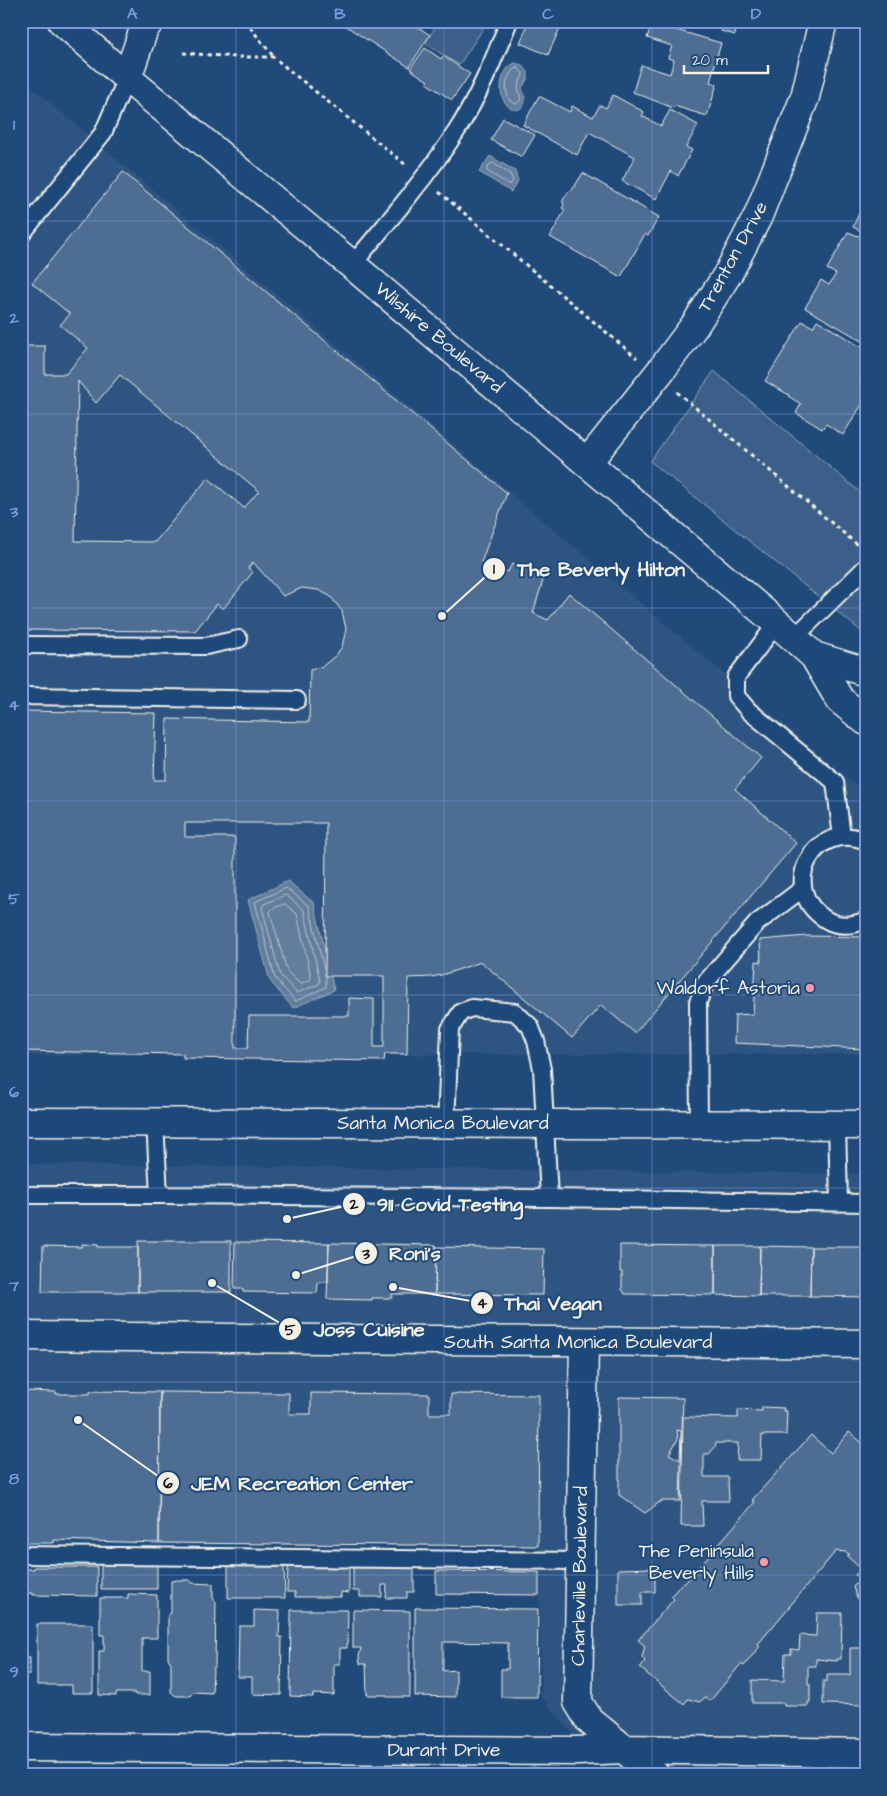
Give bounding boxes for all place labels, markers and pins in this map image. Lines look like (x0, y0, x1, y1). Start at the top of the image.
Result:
callout: The Beverly Hilton (482, 551, 695, 586)
place label: Waldorf Astoria (657, 975, 800, 1002)
marker: Waldorf Astoria (804, 982, 816, 994)
callout: 911 Covid Testing (342, 1186, 533, 1221)
callout: Roni's (354, 1236, 451, 1271)
callout: Thai Vegan (470, 1285, 612, 1320)
callout: Joss Cuisine (278, 1312, 434, 1347)
callout: JEM Recreation Center (155, 1465, 423, 1500)
place label: The Peninsula Beverly Hills (639, 1538, 754, 1588)
marker: The Peninsula Beverly Hills (758, 1556, 770, 1568)

